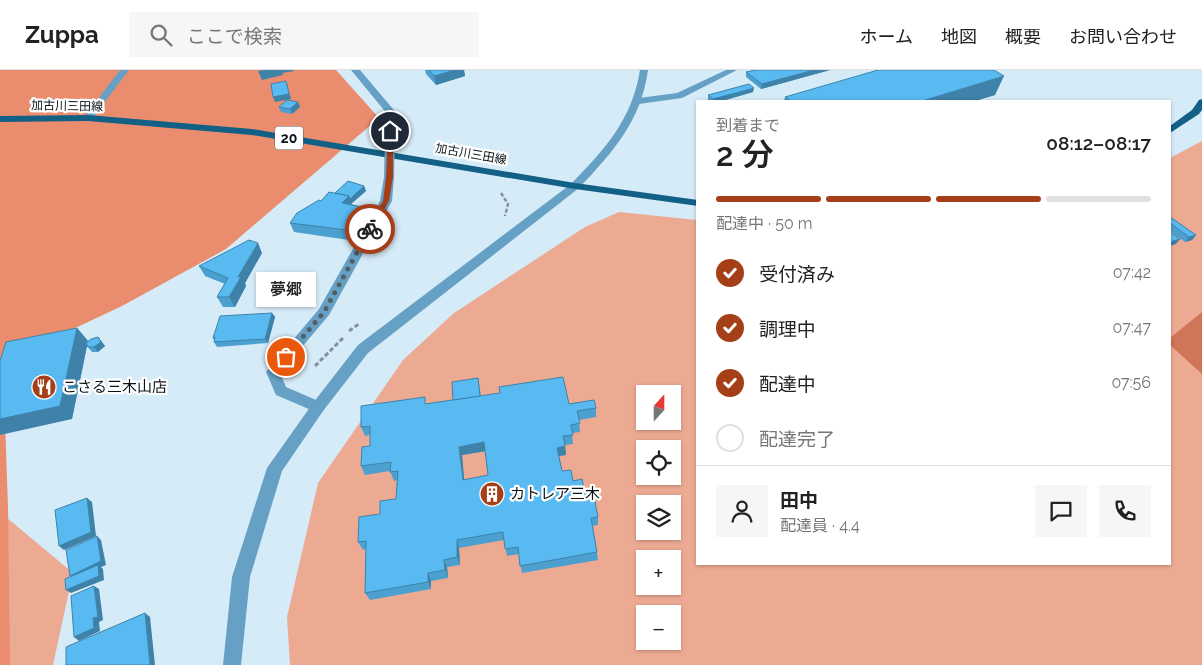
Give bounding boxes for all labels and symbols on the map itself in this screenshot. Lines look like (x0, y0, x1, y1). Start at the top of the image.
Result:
street label: 加古川三田線 (31, 98, 103, 114)
pin (369, 110, 411, 152)
road number: 20 (275, 126, 303, 150)
street label: 加古川三田線 (434, 141, 508, 167)
courier (345, 204, 395, 254)
callout: 夢郷 (256, 272, 316, 307)
pin (265, 336, 307, 378)
restaurant icon: こさる三木山店 (31, 374, 57, 400)
place label: こさる三木山店 (62, 378, 167, 396)
north arrow (636, 385, 681, 430)
building icon: カトレア三木 (479, 481, 505, 507)
place label: カトレア三木 (510, 485, 600, 503)

